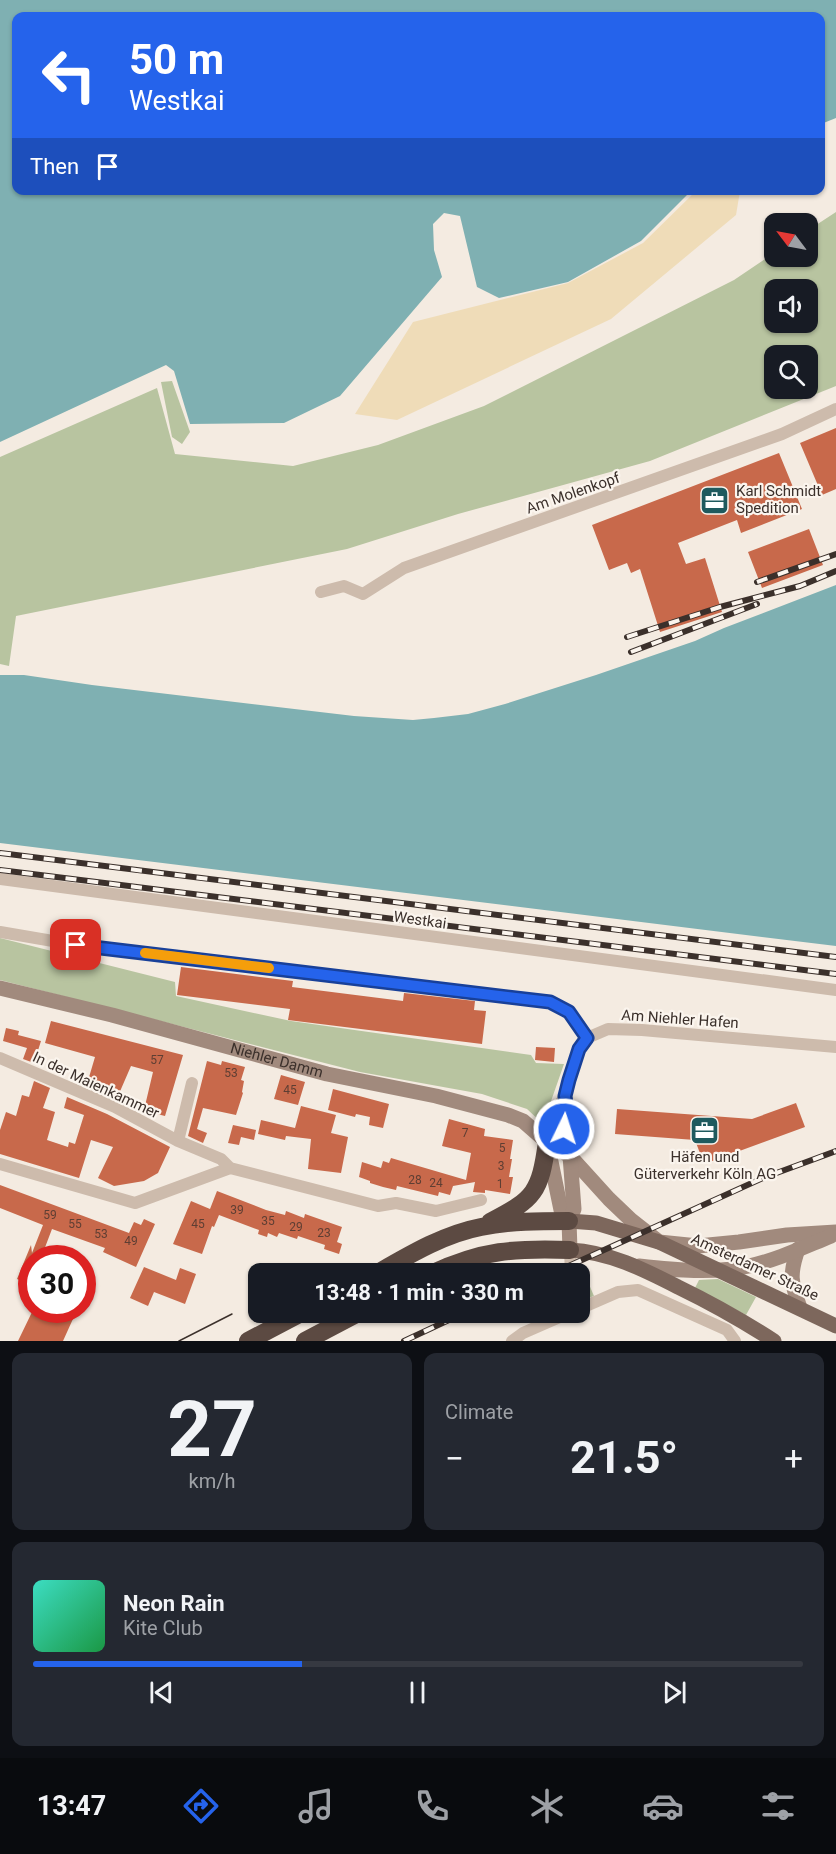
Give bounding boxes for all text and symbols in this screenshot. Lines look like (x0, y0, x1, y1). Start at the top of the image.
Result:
text: 50 m (129, 35, 224, 84)
icon: left (30, 36, 108, 114)
text: Westkai (129, 85, 225, 117)
icon: arrive (91, 150, 124, 183)
text: Then (30, 154, 79, 179)
north arrow (764, 213, 818, 267)
map controls (764, 213, 818, 399)
button: sound (764, 279, 818, 333)
button: search (764, 345, 818, 399)
street label: Am Molenkopf (524, 468, 623, 517)
place label: Karl Schmidt Spedition (736, 482, 821, 517)
office icon: Karl Schmidt Spedition (699, 484, 731, 516)
street label: Westkai (392, 907, 448, 933)
pin (50, 919, 101, 970)
icon: arrive (59, 928, 92, 961)
street label: Am Niehler Hafen (621, 1006, 739, 1032)
street label: Niehler Damm (228, 1039, 325, 1081)
street label: In der Maienkammer (30, 1048, 162, 1122)
house number: 57 (150, 1053, 164, 1067)
house number: 53 (224, 1066, 238, 1080)
house number: 45 (283, 1083, 297, 1097)
position arrow (532, 1097, 596, 1161)
office icon: Häfen und Güterverkehr Köln AG (689, 1114, 721, 1146)
house number: 7 (462, 1126, 469, 1140)
house number: 5 (499, 1141, 506, 1155)
place label: Häfen und Güterverkehr Köln AG (634, 1148, 776, 1183)
house number: 3 (498, 1159, 504, 1173)
house number: 28 (408, 1173, 422, 1187)
house number: 24 (429, 1176, 443, 1190)
house number: 1 (497, 1177, 503, 1191)
house number: 39 (230, 1203, 244, 1217)
house number: 59 (43, 1208, 57, 1222)
house number: 35 (261, 1214, 275, 1228)
house number: 55 (68, 1217, 82, 1231)
house number: 45 (191, 1217, 205, 1231)
house number: 29 (289, 1220, 303, 1234)
house number: 23 (317, 1226, 331, 1240)
house number: 53 (94, 1227, 108, 1241)
street label: Amsterdamer Straße (688, 1230, 822, 1304)
house number: 49 (124, 1234, 138, 1248)
speed limit sign: 30 (18, 1245, 96, 1323)
text: 13:48 · 1 min · 330 m (314, 1280, 524, 1305)
text: 27 (167, 1384, 257, 1475)
text: Climate (445, 1400, 513, 1424)
text: 21.5° (570, 1431, 678, 1484)
text: − (445, 1439, 464, 1478)
text: + (784, 1439, 803, 1478)
text: km/h (189, 1469, 235, 1493)
text: Neon Rain (123, 1591, 225, 1616)
text: Kite Club (123, 1616, 203, 1640)
icon: previous (145, 1676, 178, 1709)
icon: pause (401, 1676, 434, 1709)
icon: next (658, 1676, 691, 1709)
icon: directions (180, 1785, 222, 1827)
icon: music (295, 1785, 337, 1827)
icon: phone (411, 1785, 453, 1827)
icon: climate (526, 1785, 568, 1827)
icon: car (642, 1785, 684, 1827)
icon: filters (757, 1785, 799, 1827)
text: 13:47 (37, 1790, 106, 1822)

